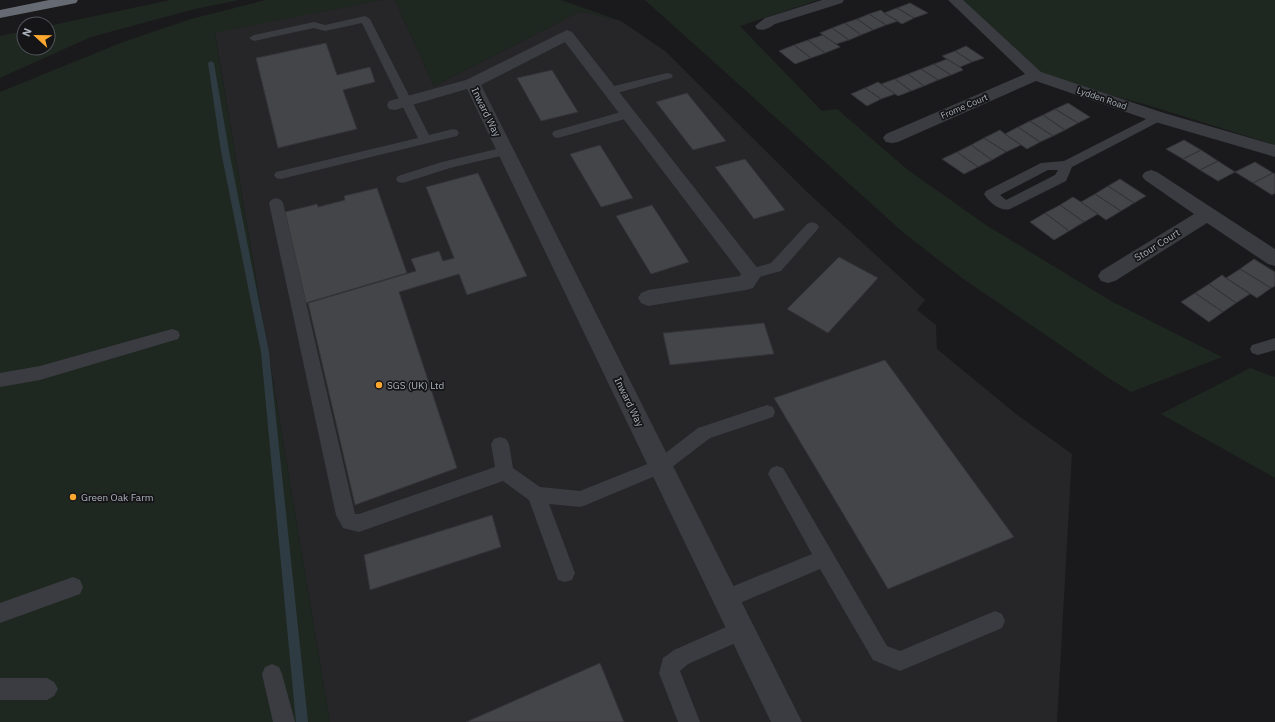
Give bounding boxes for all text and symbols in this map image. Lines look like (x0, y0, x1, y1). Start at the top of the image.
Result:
north arrow (16, 16, 56, 56)
text: N (19, 26, 35, 39)
street label: Lydden Road (1076, 84, 1128, 112)
street label: Inward Way (468, 85, 504, 139)
street label: Frome Court (939, 91, 989, 121)
street label: Stour Court (1132, 226, 1183, 264)
street label: Inward Way (611, 375, 647, 429)
place label: SGS (UK) Ltd (387, 379, 444, 392)
marker: SGS (UK) Ltd (374, 380, 384, 390)
place label: Green Oak Farm (81, 491, 154, 504)
marker: Green Oak Farm (68, 492, 78, 502)

